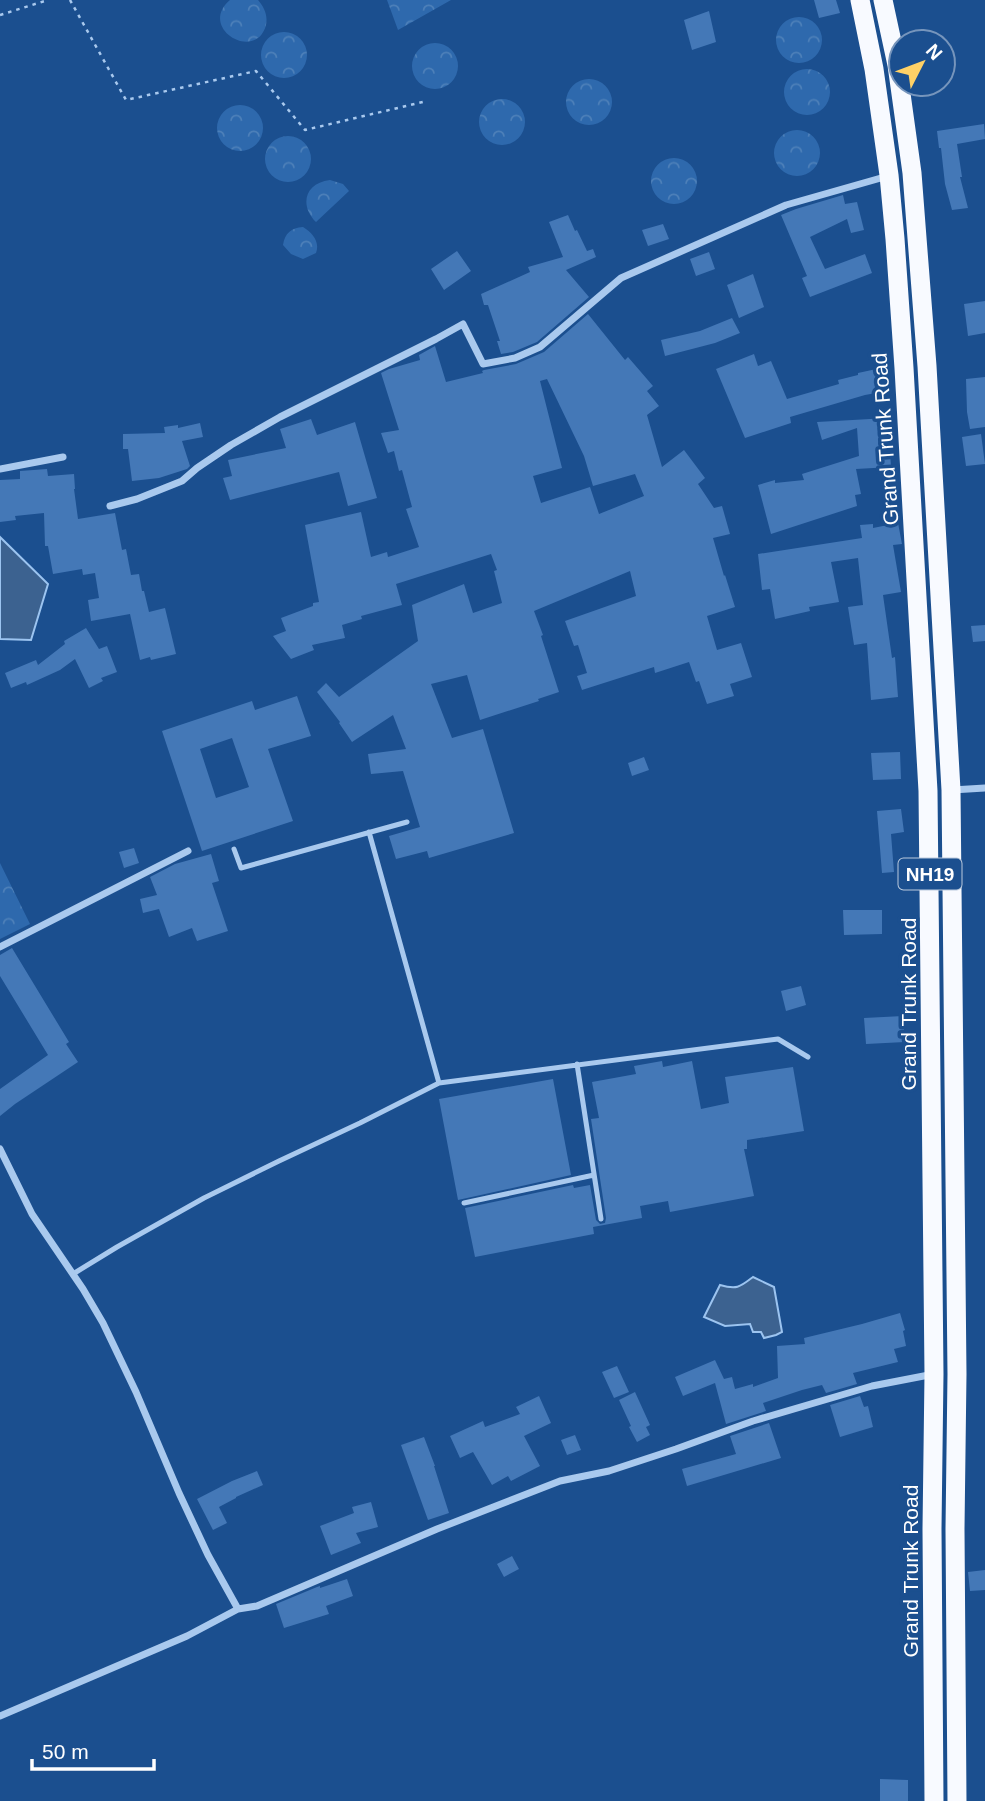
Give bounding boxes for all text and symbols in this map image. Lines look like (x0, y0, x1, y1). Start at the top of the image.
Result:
north arrow (887, 28, 957, 98)
text: N (922, 40, 947, 64)
street label: Grand Trunk Road (868, 352, 902, 526)
road number: NH19 (898, 859, 962, 890)
street label: Grand Trunk Road (897, 918, 920, 1090)
street label: Grand Trunk Road (899, 1485, 922, 1657)
scale bar (32, 1728, 154, 1772)
text: 50 m (42, 1740, 89, 1763)

